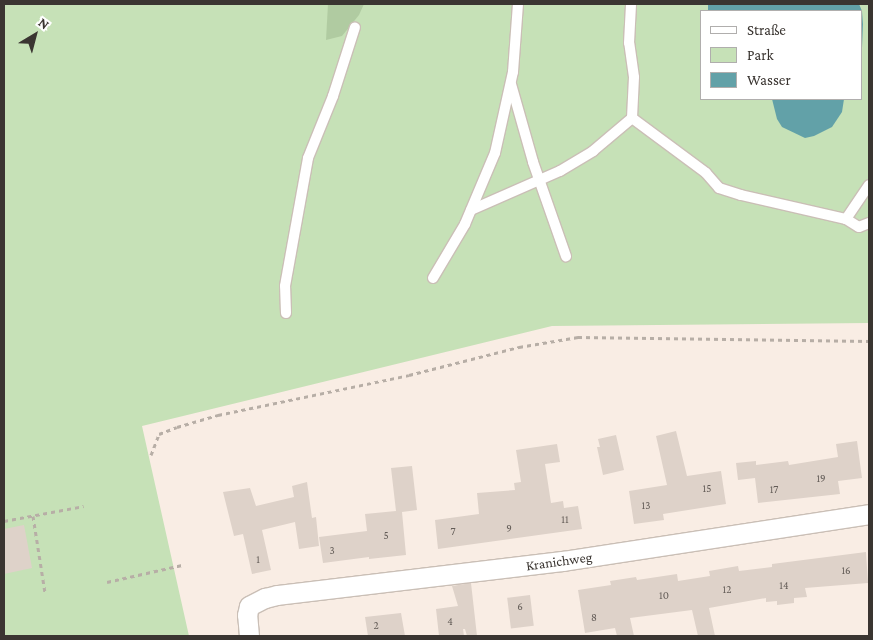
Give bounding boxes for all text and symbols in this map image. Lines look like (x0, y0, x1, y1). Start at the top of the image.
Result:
north arrow (10, 10, 60, 60)
legend (700, 10, 863, 100)
text: N (35, 14, 53, 32)
text: Straße (747, 22, 786, 38)
text: Park (747, 47, 774, 63)
text: Wasser (747, 72, 791, 88)
house number: 19 (816, 471, 826, 485)
house number: 15 (703, 481, 711, 495)
house number: 17 (770, 482, 778, 496)
house number: 13 (642, 498, 650, 512)
house number: 11 (561, 512, 569, 526)
house number: 9 (506, 521, 512, 535)
house number: 7 (450, 524, 456, 538)
house number: 5 (383, 528, 389, 542)
house number: 3 (329, 543, 335, 557)
street label: Kranichweg (525, 548, 593, 574)
house number: 1 (256, 552, 260, 566)
house number: 16 (841, 563, 851, 577)
house number: 14 (779, 578, 789, 592)
house number: 12 (723, 582, 731, 596)
house number: 10 (659, 588, 669, 602)
house number: 6 (517, 599, 523, 613)
house number: 8 (591, 610, 597, 624)
house number: 4 (447, 614, 453, 628)
house number: 2 (373, 618, 379, 632)

